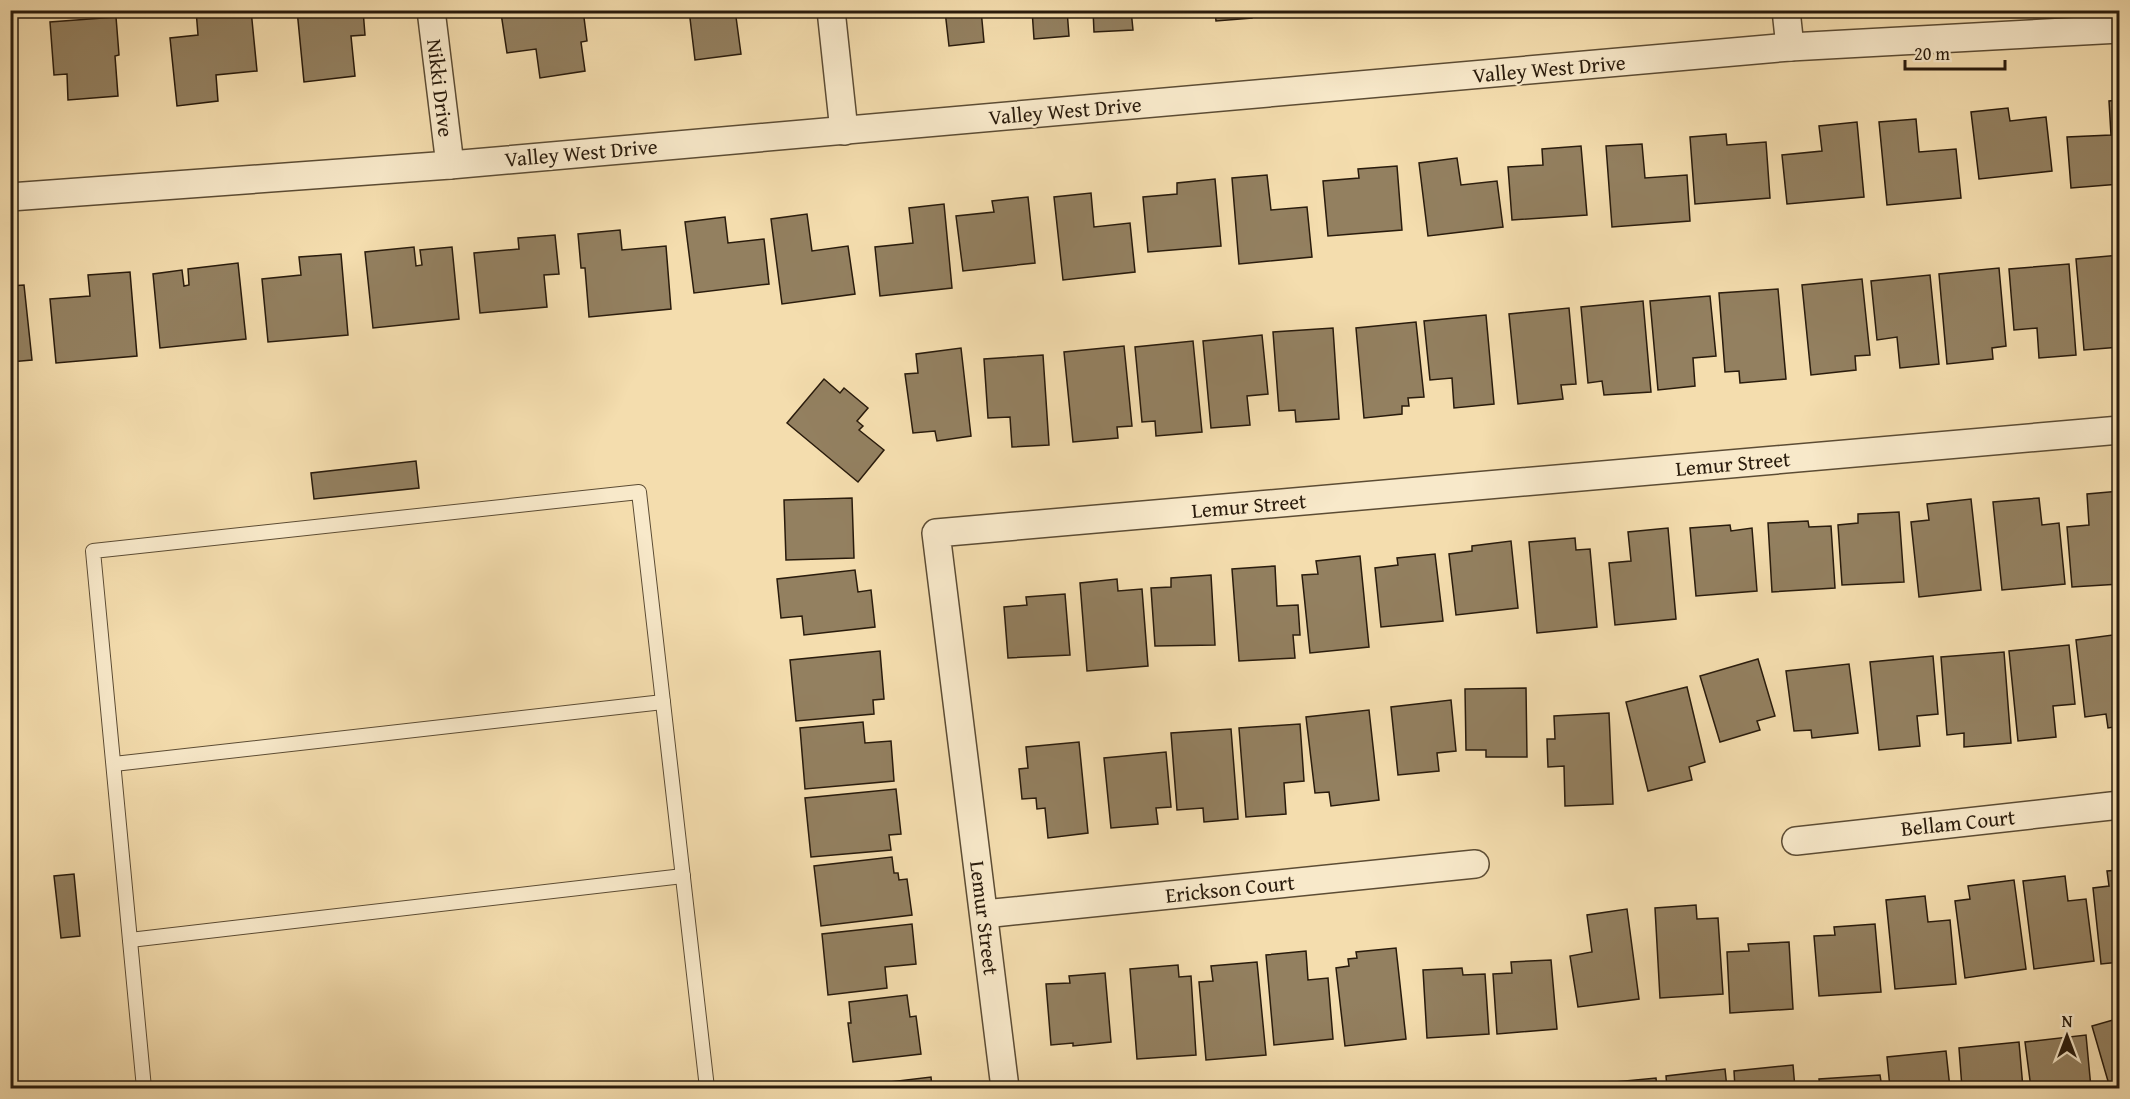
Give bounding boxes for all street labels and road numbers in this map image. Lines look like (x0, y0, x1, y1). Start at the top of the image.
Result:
street label: Nikki Drive (419, 37, 462, 139)
street label: Valley West Drive (1471, 46, 1627, 91)
street label: Valley West Drive (987, 88, 1143, 133)
street label: Valley West Drive (503, 130, 659, 175)
street label: Lemur Street (1674, 443, 1792, 484)
street label: Lemur Street (1190, 485, 1308, 526)
street label: Bellam Court (1899, 801, 2017, 844)
street label: Lemur Street (962, 859, 1007, 977)
street label: Erickson Court (1164, 866, 1297, 911)

